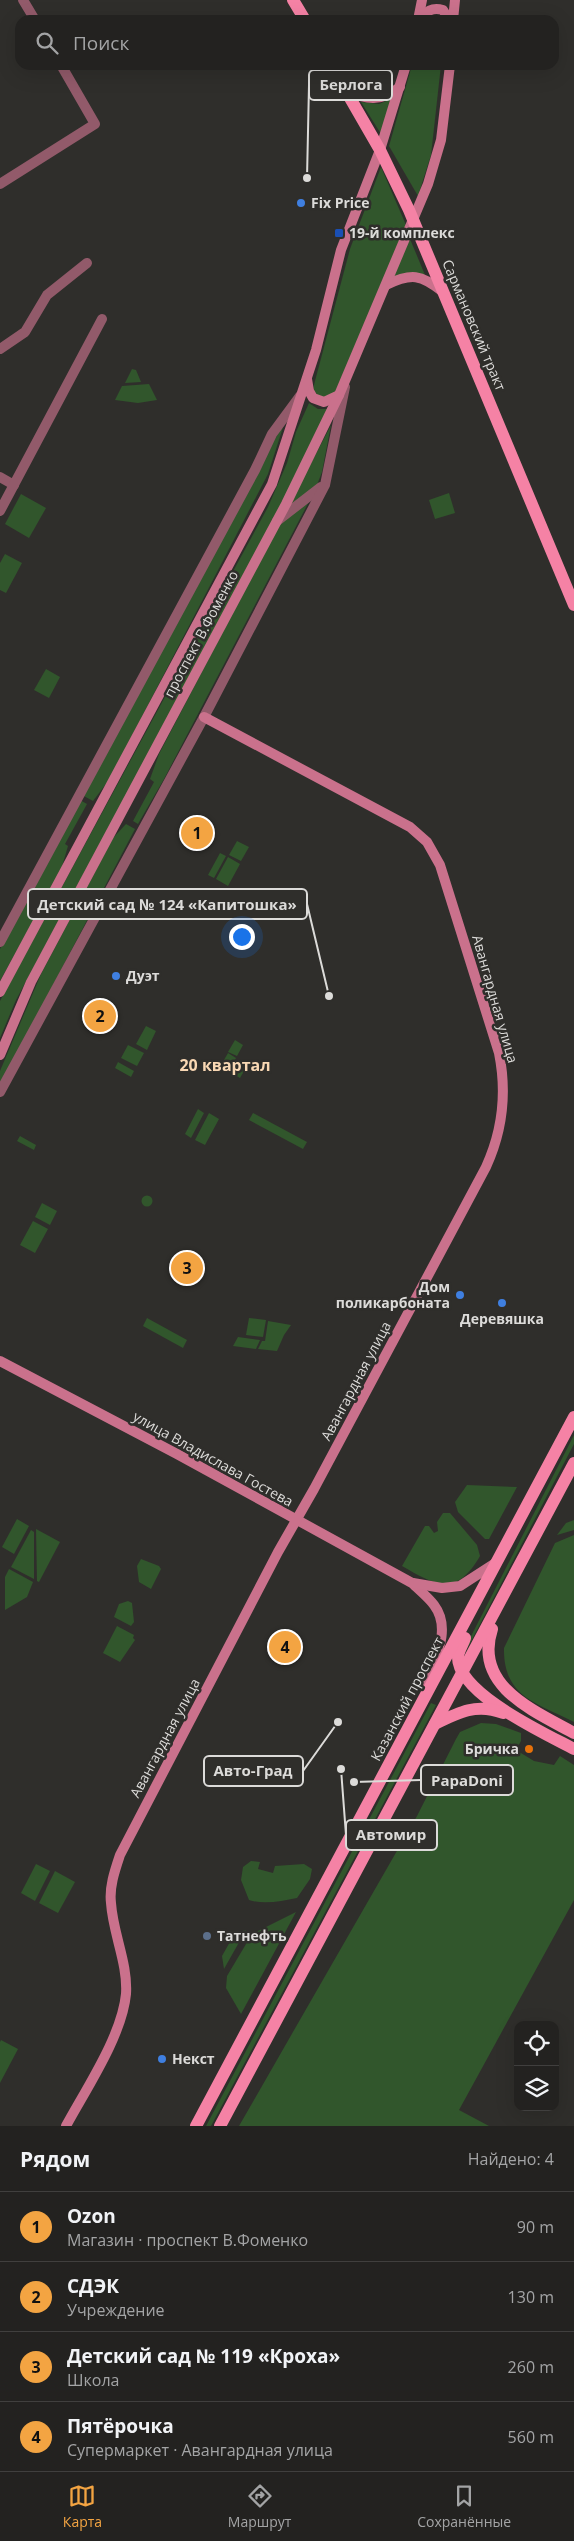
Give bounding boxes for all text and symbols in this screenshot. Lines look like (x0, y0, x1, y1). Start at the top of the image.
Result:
search box (15, 15, 559, 70)
icon: search (33, 29, 61, 57)
text: Поиск (73, 30, 129, 56)
callout: Берлога (309, 70, 392, 100)
text: Берлога (319, 74, 383, 94)
place label: Fix Price (311, 193, 370, 212)
marker: Fix Price (295, 197, 307, 209)
place label: 19-й комплекс (349, 223, 455, 242)
marker: 19-й комплекс (333, 227, 345, 239)
street label: Сармановский тракт (438, 256, 511, 394)
street label: проспект В.Фоменко (159, 567, 242, 701)
pin: 1 (181, 814, 213, 852)
callout: Детский сад № 124 «Капитошка» (28, 889, 307, 919)
text: Детский сад № 124 «Капитошка» (37, 894, 297, 914)
your location (229, 924, 255, 950)
street label: Авангардная улица (468, 933, 523, 1065)
place label: Дуэт (126, 966, 160, 985)
marker: Дуэт (110, 970, 122, 982)
pin: 2 (84, 997, 116, 1035)
district label: 20 квартал (179, 1054, 271, 1076)
pin: 3 (171, 1249, 203, 1287)
place label: Дом поликарбоната (336, 1277, 450, 1312)
marker: Дом поликарбоната (454, 1289, 466, 1301)
marker: Деревяшка (496, 1297, 508, 1309)
place label: Деревяшка (460, 1309, 544, 1328)
street label: Авангардная улица (316, 1318, 395, 1444)
street label: улица Владислава Гостева (130, 1406, 297, 1511)
pin: 4 (269, 1628, 301, 1666)
street label: Казанский проспект (366, 1633, 447, 1764)
street label: Авангардная улица (125, 1675, 204, 1801)
place label: Бричка (465, 1739, 519, 1758)
marker: Бричка (523, 1743, 535, 1755)
callout: Авто-Град (204, 1756, 303, 1786)
text: Авто-Град (213, 1760, 293, 1780)
callout: PapaDoni (421, 1765, 513, 1795)
text: PapaDoni (431, 1770, 503, 1790)
callout: Автомир (346, 1820, 437, 1850)
text: Автомир (356, 1824, 426, 1844)
place label: Татнефть (217, 1926, 287, 1945)
marker: Татнефть (201, 1930, 213, 1942)
map controls (514, 2021, 559, 2111)
button: locate (514, 2021, 559, 2066)
place label: Некст (172, 2049, 215, 2068)
marker: Некст (156, 2053, 168, 2065)
button: layers (514, 2066, 559, 2111)
text: Рядом (20, 2145, 90, 2173)
text: Найдено: 4 (468, 2148, 554, 2170)
text: Ozon (67, 2203, 116, 2229)
text: 1 (31, 2216, 41, 2238)
text: 90 m (517, 2216, 554, 2238)
text: Магазин · проспект В.Фоменко (67, 2229, 308, 2251)
text: СДЭК (67, 2273, 119, 2299)
text: 2 (31, 2286, 41, 2308)
text: 130 m (508, 2286, 554, 2308)
text: Учреждение (67, 2299, 165, 2321)
text: Детский сад № 119 «Кроха» (67, 2343, 340, 2369)
text: 3 (31, 2356, 41, 2378)
text: 260 m (508, 2356, 554, 2378)
text: Школа (67, 2369, 119, 2391)
text: Пятёрочка (67, 2413, 174, 2439)
text: 4 (31, 2426, 41, 2448)
text: 560 m (508, 2426, 554, 2448)
text: Супермаркет · Авангардная улица (67, 2439, 333, 2461)
tab: Карта (63, 2482, 102, 2531)
tab: Маршрут (228, 2482, 291, 2531)
tab: Сохранённые (417, 2482, 511, 2531)

